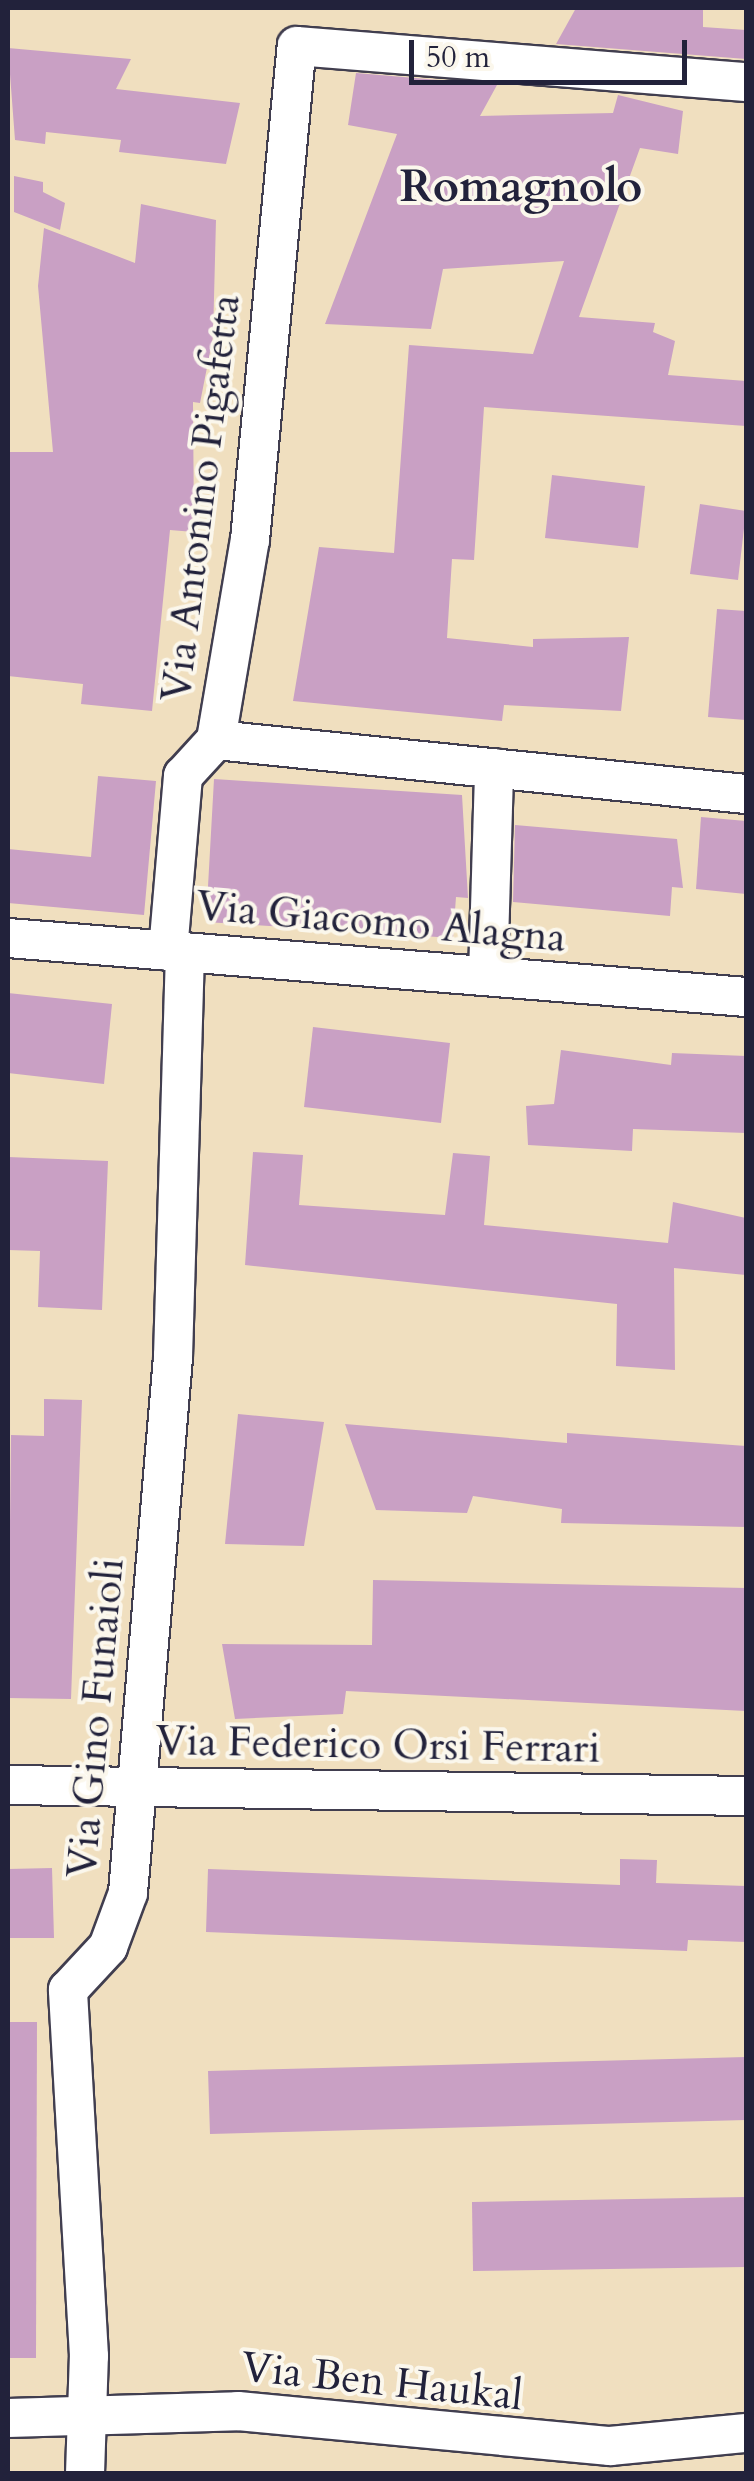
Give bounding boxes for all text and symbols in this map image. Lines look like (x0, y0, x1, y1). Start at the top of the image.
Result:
scale bar (414, 20, 692, 82)
text: 50 m (426, 37, 490, 78)
district label: Romagnolo (400, 160, 642, 214)
street label: Via Antonino Pigafetta (151, 291, 251, 705)
street label: Via Giacomo Alagna (194, 881, 568, 963)
street label: Via Gino Funaioli (57, 1556, 135, 1880)
street label: Via Federico Orsi Ferrari (155, 1716, 601, 1774)
street label: Via Ben Haukal (239, 2342, 525, 2422)

